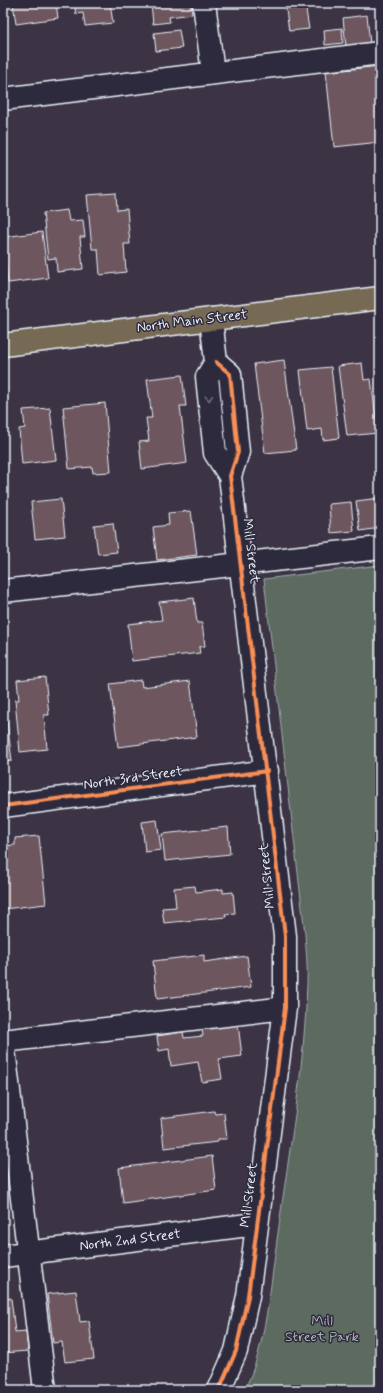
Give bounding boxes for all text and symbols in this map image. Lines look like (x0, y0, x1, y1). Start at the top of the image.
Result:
street label: North Main Street (136, 305, 249, 337)
one-way arrow (204, 395, 213, 401)
street label: Mill Street (238, 517, 264, 585)
street label: North 3rd Street (82, 762, 184, 794)
street label: Mill Street (255, 842, 279, 910)
street label: Mill Street (236, 1161, 262, 1229)
street label: North 2nd Street (78, 1225, 182, 1255)
park label: Mill Street Park (285, 1312, 359, 1346)

